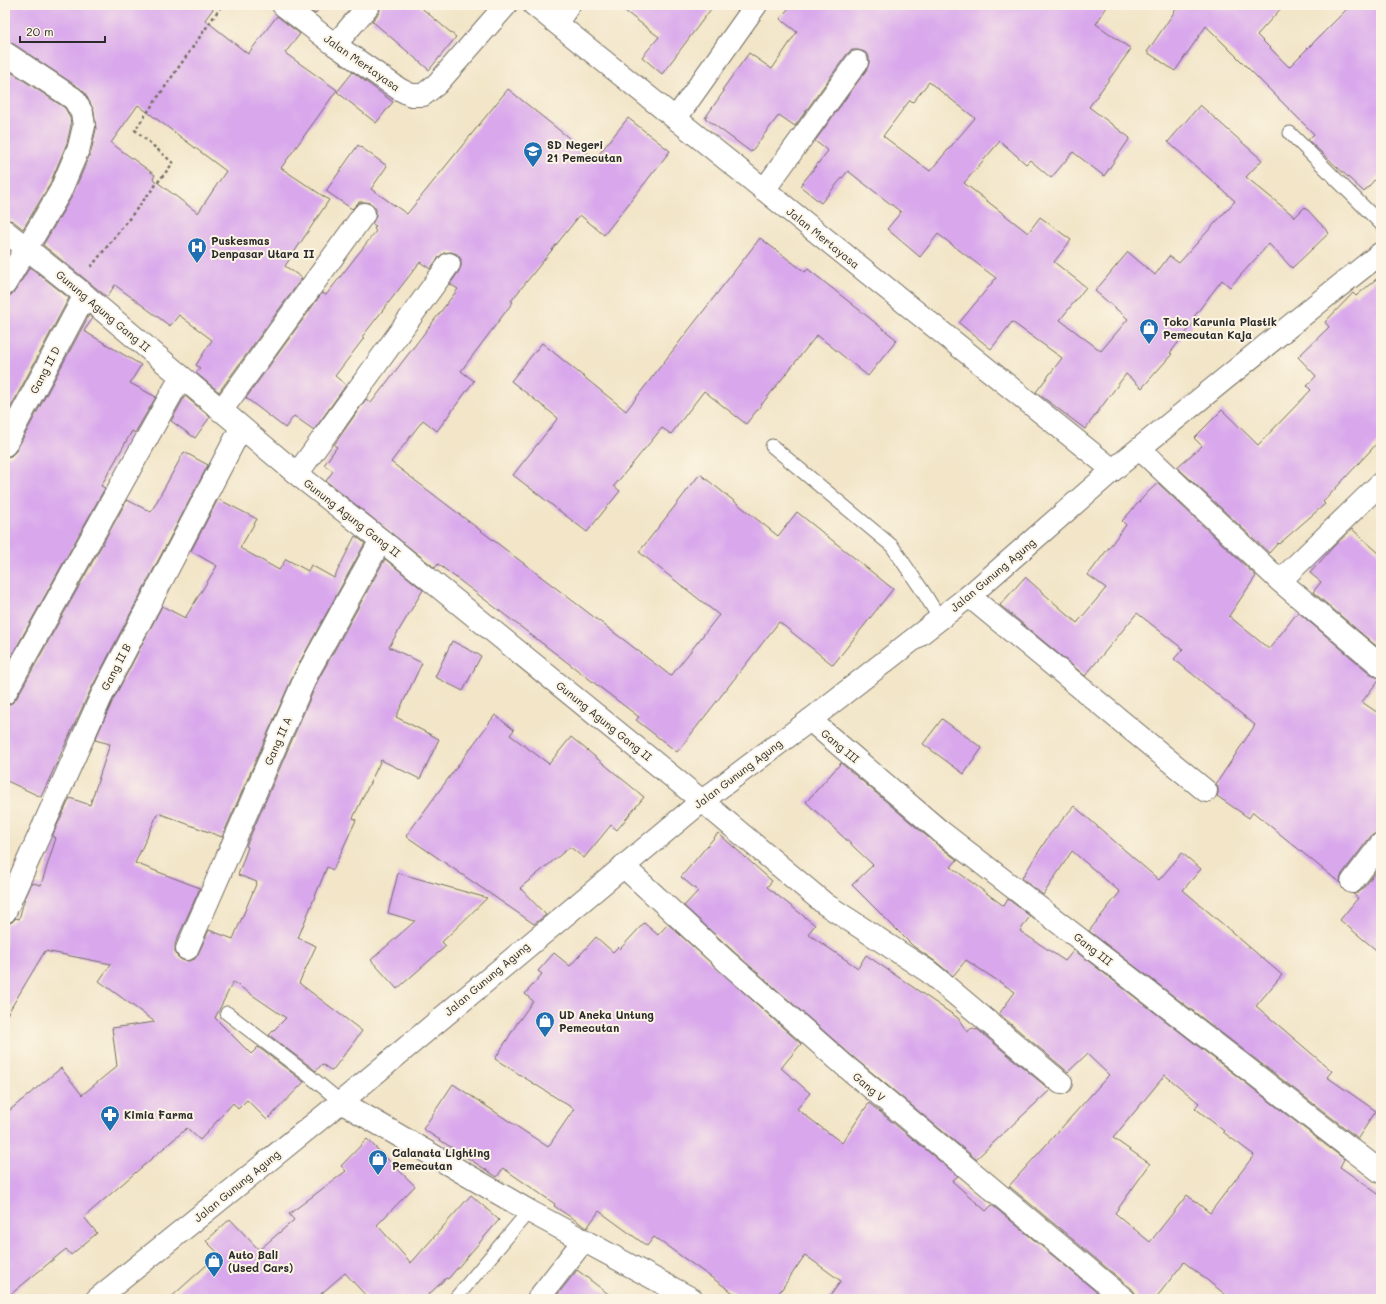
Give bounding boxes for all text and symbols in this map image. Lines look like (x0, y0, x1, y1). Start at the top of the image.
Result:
scale bar (20, 18, 105, 44)
text: 20 m (26, 23, 54, 39)
street label: Jalan Mertayasa (321, 31, 403, 95)
place label: SD Negeri 21 Pemecutan (547, 137, 622, 165)
school or university icon: SD Negeri 21 Pemecutan (522, 140, 544, 168)
street label: Jalan Mertayasa (784, 204, 863, 272)
place label: Puskesmas Denpasar Utara II (211, 233, 315, 261)
hospital icon: Puskesmas Denpasar Utara II (186, 236, 208, 264)
street label: Gunung Agung Gang II (53, 267, 154, 355)
place label: Toko Karunia Plastik Pemecutan Kaja (1163, 314, 1277, 342)
shop icon: Toko Karunia Plastik Pemecutan Kaja (1138, 317, 1160, 345)
street label: Gang II D (26, 343, 63, 396)
street label: Gunung Agung Gang II (301, 475, 404, 560)
street label: Jalan Gunung Agung (947, 535, 1038, 615)
street label: Gang II B (97, 641, 134, 693)
street label: Gunung Agung Gang II (553, 677, 655, 764)
street label: Gang II A (260, 714, 295, 767)
street label: Gang III (818, 725, 863, 766)
street label: Jalan Gunung Agung (691, 735, 785, 812)
street label: Gang III (1071, 929, 1116, 969)
street label: Jalan Gunung Agung (441, 939, 532, 1019)
place label: UD Aneka Untung Pemecutan (559, 1007, 654, 1035)
shop icon: UD Aneka Untung Pemecutan (534, 1010, 556, 1038)
street label: Gang V (850, 1069, 889, 1105)
pharmacy icon: Kimia Farma (99, 1104, 121, 1132)
place label: Kimia Farma (124, 1107, 193, 1122)
place label: Calanata Lighting Pemecutan (392, 1145, 490, 1173)
street label: Jalan Gunung Agung (190, 1146, 283, 1225)
shop icon: Calanata Lighting Pemecutan (367, 1148, 389, 1176)
place label: Auto Bali (Used Cars) (228, 1247, 293, 1275)
shop icon: Auto Bali (Used Cars) (203, 1250, 225, 1278)

